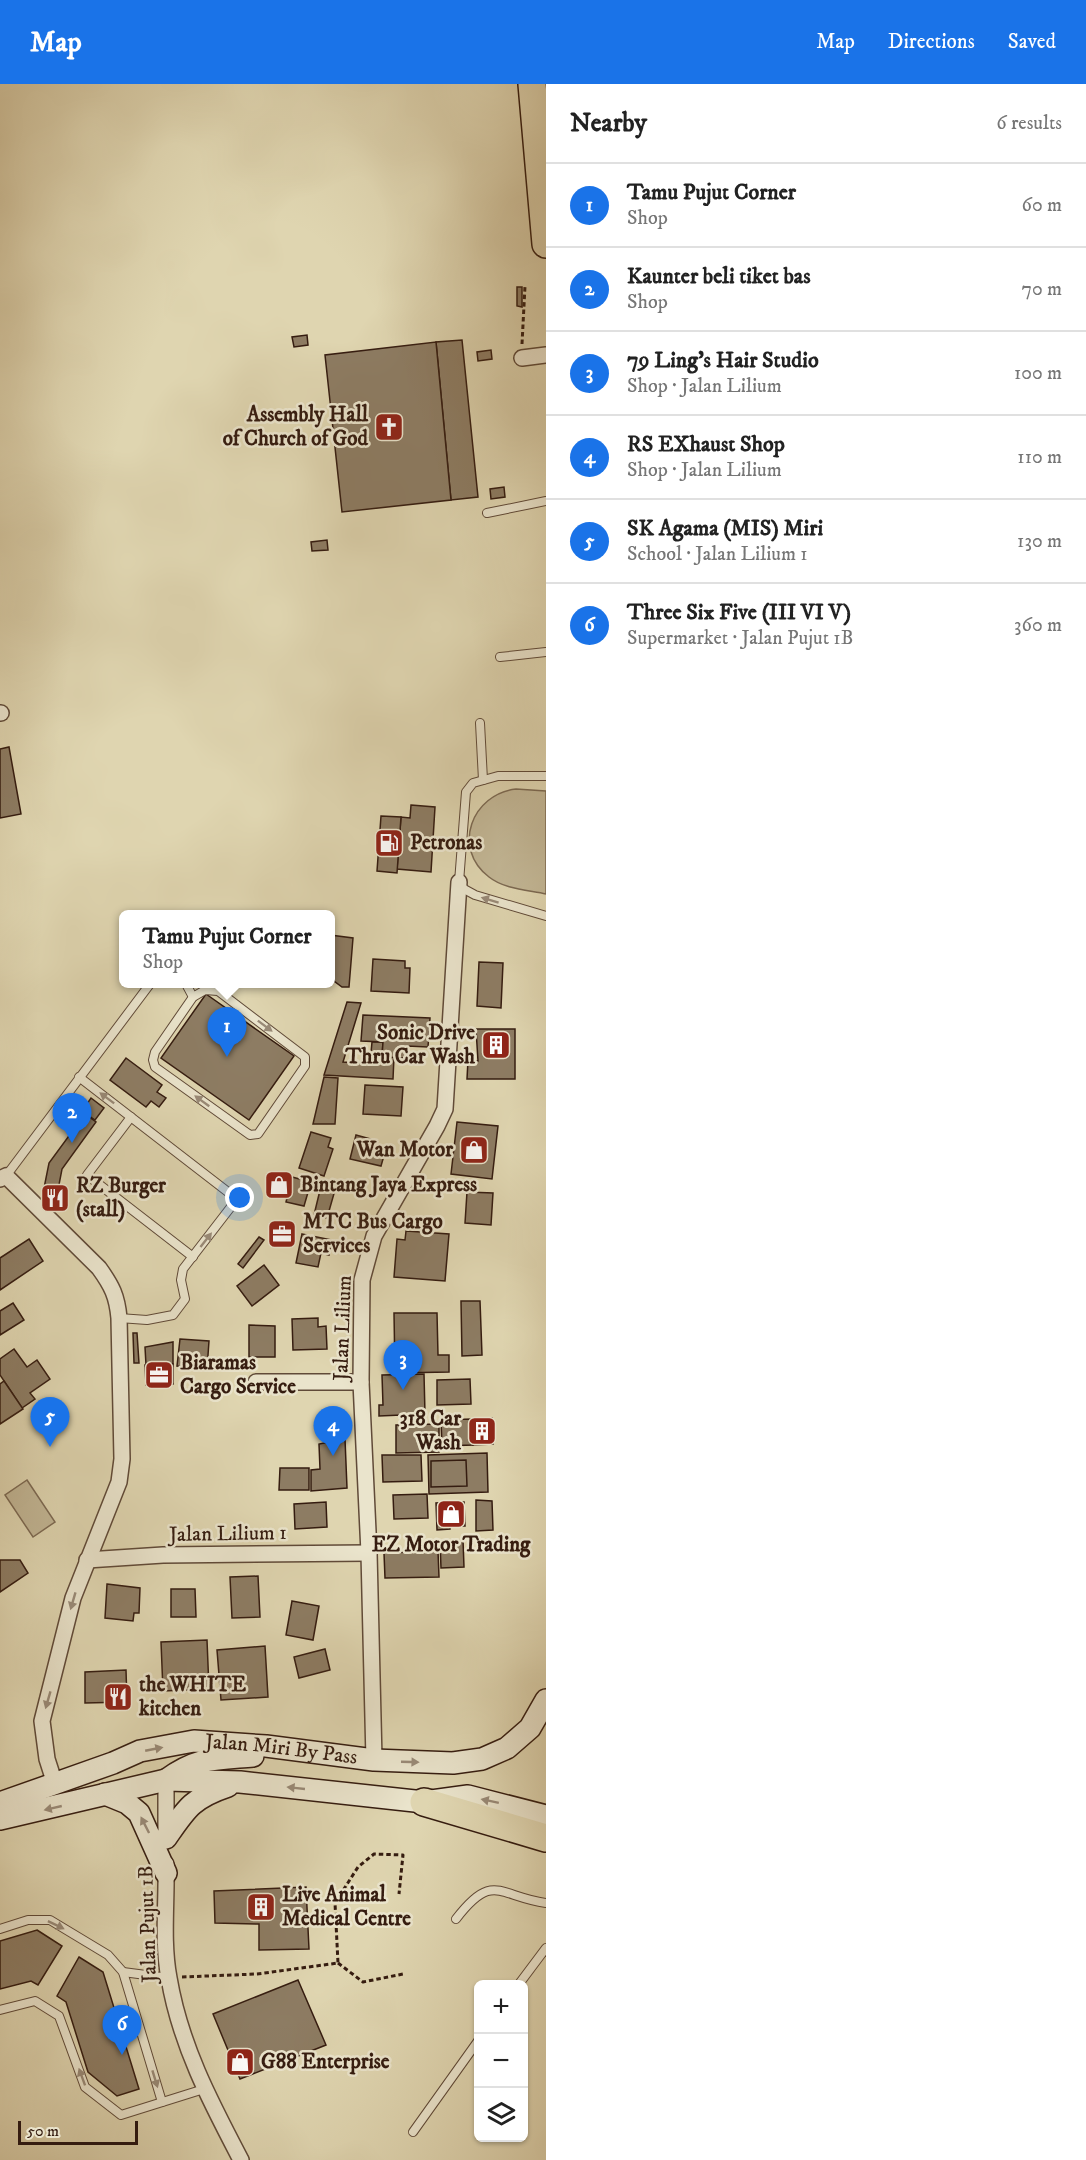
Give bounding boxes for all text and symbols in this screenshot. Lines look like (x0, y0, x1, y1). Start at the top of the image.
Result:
text: Map (30, 25, 82, 60)
text: Map (816, 29, 855, 55)
text: Directions (888, 29, 975, 55)
text: Saved (1008, 29, 1056, 55)
text: Nearby (570, 107, 647, 140)
text: 6 results (996, 111, 1062, 136)
text: Tamu Pujut Corner (627, 179, 796, 206)
text: 1 (586, 193, 593, 218)
text: 60 m (1022, 193, 1062, 218)
text: Shop (627, 206, 668, 231)
text: Kaunter beli tiket bas (627, 263, 811, 290)
text: 2 (585, 277, 594, 302)
text: 70 m (1021, 277, 1062, 302)
text: Shop (627, 290, 668, 315)
text: 79 Ling’s Hair Studio (627, 347, 819, 374)
text: 3 (586, 361, 593, 386)
text: 100 m (1014, 361, 1062, 386)
text: Shop · Jalan Lilium (627, 374, 782, 399)
place label: Assembly Hall of Church of God (223, 402, 369, 452)
church icon: Assembly Hall of Church of God (373, 411, 405, 443)
text: RS EXhaust Shop (627, 431, 785, 458)
text: 4 (584, 445, 595, 470)
text: 110 m (1017, 445, 1062, 470)
text: Shop · Jalan Lilium (627, 458, 782, 483)
text: SK Agama (MIS) Miri (627, 515, 823, 542)
text: 5 (585, 529, 594, 554)
text: 130 m (1017, 529, 1062, 554)
text: School · Jalan Lilium 1 (627, 542, 808, 567)
text: Three Six Five (III VI V) (627, 599, 851, 626)
text: 6 (584, 613, 595, 638)
text: 360 m (1014, 613, 1062, 638)
text: Supermarket · Jalan Pujut 1B (627, 626, 853, 651)
fuel station icon: Petronas (373, 827, 405, 859)
place label: Petronas (410, 830, 482, 856)
one-way arrow (481, 895, 499, 904)
popup (119, 910, 335, 988)
text: Tamu Pujut Corner (142, 923, 312, 950)
text: Shop (142, 950, 183, 975)
pin: 1 (208, 1008, 246, 1057)
one-way arrow (256, 1020, 272, 1032)
place label: Sonic Drive Thru Car Wash (344, 1020, 476, 1070)
building icon: Sonic Drive Thru Car Wash (480, 1029, 512, 1061)
one-way arrow (99, 1093, 114, 1105)
pin: 2 (52, 1094, 92, 1143)
one-way arrow (195, 1095, 211, 1107)
shop icon: Wan Motor (458, 1134, 490, 1166)
place label: Wan Motor (356, 1137, 454, 1163)
shop icon: Bintang Jaya Express (263, 1169, 295, 1201)
place label: Bintang Jaya Express (300, 1172, 477, 1198)
place label: RZ Burger (stall) (76, 1173, 167, 1223)
restaurant icon: RZ Burger (stall) (39, 1182, 71, 1214)
your location (225, 1183, 254, 1212)
place label: MTC Bus Cargo Services (303, 1209, 443, 1259)
office icon: MTC Bus Cargo Services (266, 1218, 298, 1250)
one-way arrow (200, 1232, 212, 1247)
street label: Jalan Lilium (328, 1275, 358, 1383)
pin: 3 (384, 1340, 422, 1390)
place label: Biaramas Cargo Service (180, 1350, 296, 1400)
office icon: Biaramas Cargo Service (143, 1359, 175, 1391)
pin: 5 (31, 1398, 70, 1447)
pin: 4 (314, 1406, 352, 1456)
place label: 318 Car Wash (400, 1406, 462, 1456)
building icon: 318 Car Wash (466, 1415, 498, 1447)
shop icon: EZ Motor Trading (435, 1498, 467, 1530)
street label: Jalan Lilium 1 (167, 1520, 287, 1548)
place label: EZ Motor Trading (372, 1532, 531, 1558)
one-way arrow (68, 1592, 77, 1610)
place label: the WHITE kitchen (138, 1672, 246, 1722)
restaurant icon: the WHITE kitchen (102, 1681, 134, 1713)
one-way arrow (43, 1691, 52, 1709)
street label: Jalan Miri By Pass (202, 1729, 359, 1771)
one-way arrow (145, 1744, 164, 1753)
one-way arrow (401, 1757, 420, 1766)
one-way arrow (287, 1783, 306, 1793)
one-way arrow (480, 1795, 499, 1805)
one-way arrow (44, 1803, 62, 1813)
one-way arrow (141, 1816, 150, 1833)
street label: Jalan Pujut 1B (133, 1865, 163, 1985)
place label: Live Animal Medical Centre (282, 1882, 411, 1932)
building icon: Live Animal Medical Centre (245, 1891, 277, 1923)
one-way arrow (47, 1919, 65, 1929)
map controls (474, 1980, 528, 2142)
button: + (474, 1980, 528, 2034)
pin: 6 (102, 2006, 142, 2055)
button: − (474, 2034, 528, 2088)
shop icon: G88 Enterprise (224, 2046, 256, 2078)
place label: G88 Enterprise (261, 2049, 390, 2075)
one-way arrow (76, 2068, 86, 2086)
one-way arrow (151, 2070, 160, 2088)
button: layers (474, 2088, 528, 2142)
scale bar (18, 2118, 138, 2146)
text: 50 m (27, 2121, 59, 2141)

